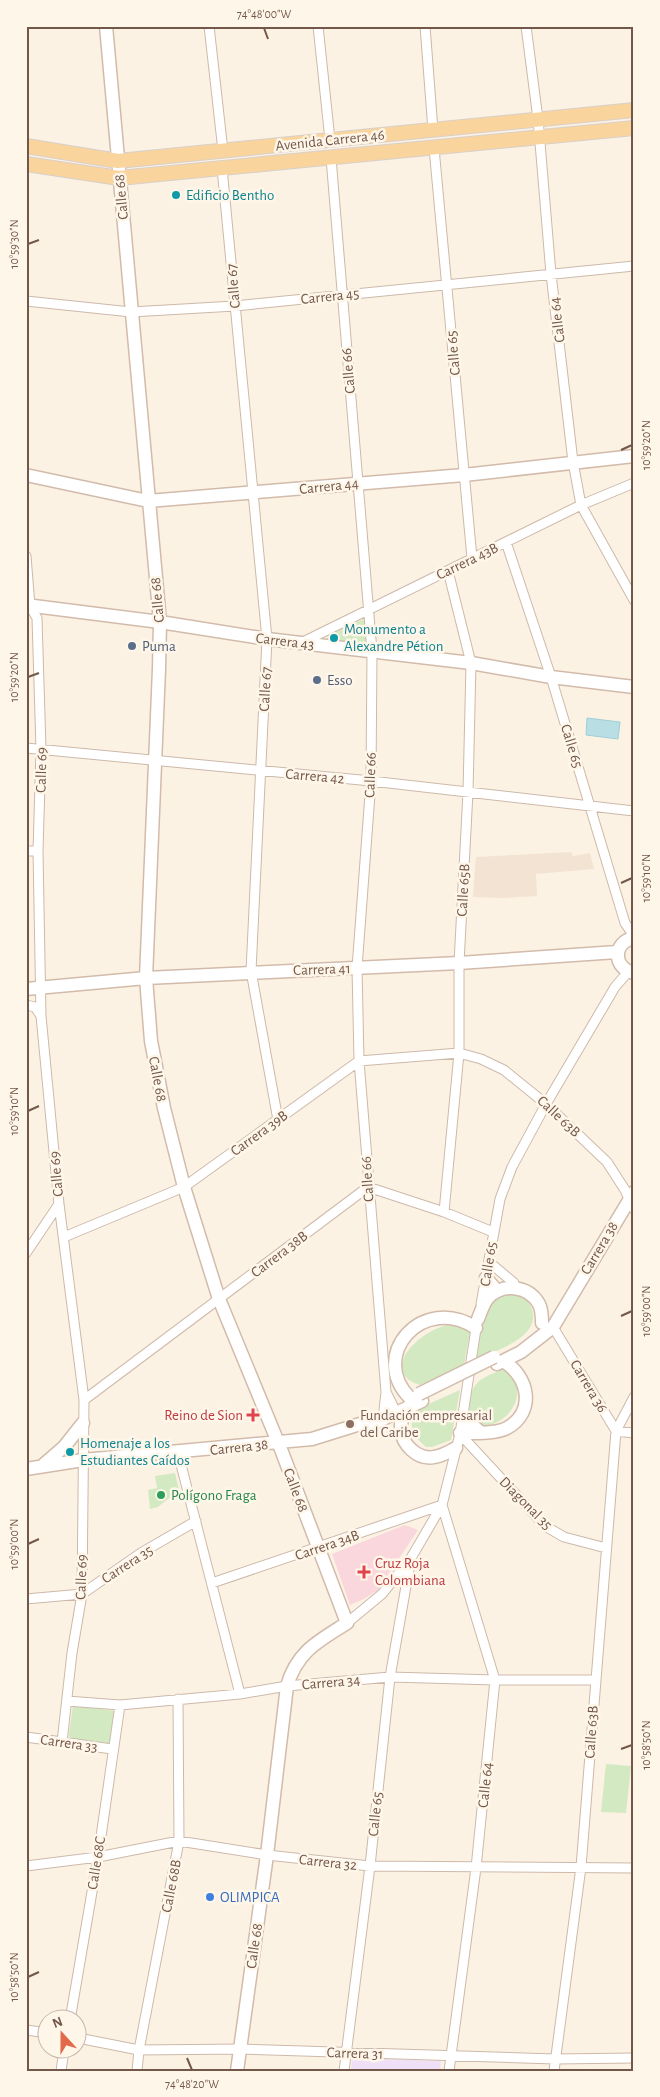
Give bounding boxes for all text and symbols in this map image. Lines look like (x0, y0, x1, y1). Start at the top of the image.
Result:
text: 74°48'00"W (237, 8, 292, 20)
street label: Avenida Carrera 46 (275, 127, 385, 154)
street label: Calle 68 (112, 174, 131, 220)
place label: Edificio Bentho (186, 188, 274, 203)
marker: Edificio Bentho (170, 189, 182, 201)
text: 10°59'30"N (8, 219, 20, 269)
street label: Calle 67 (224, 263, 243, 309)
street label: Carrera 45 (300, 286, 360, 307)
street label: Calle 64 (547, 296, 568, 344)
street label: Calle 65 (444, 330, 463, 376)
street label: Calle 66 (339, 348, 358, 394)
text: 10°59'20"N (640, 420, 652, 470)
street label: Carrera 44 (299, 476, 360, 497)
street label: Carrera 43B (434, 540, 500, 583)
street label: Calle 68 (148, 577, 167, 623)
place label: Monumento a Alexandre Pétion (344, 622, 443, 654)
street label: Carrera 43 (255, 630, 315, 653)
marker: Monumento a Alexandre Pétion (328, 632, 340, 644)
place label: Puma (142, 639, 176, 654)
marker: Puma (126, 640, 138, 652)
text: 10°59'20"N (8, 652, 20, 702)
street label: Calle 67 (257, 666, 274, 712)
place label: Esso (327, 673, 353, 688)
marker: Esso (311, 674, 323, 686)
street label: Calle 65 (558, 723, 585, 770)
street label: Calle 69 (34, 747, 49, 793)
street label: Calle 66 (362, 752, 379, 798)
street label: Carrera 42 (285, 766, 345, 787)
text: 10°59'10"N (640, 854, 652, 902)
street label: Calle 65B (455, 863, 472, 917)
street label: Carrera 41 (293, 961, 351, 978)
street label: Calle 68 (146, 1055, 169, 1103)
text: 10°59'10"N (8, 1087, 20, 1135)
street label: Calle 63B (534, 1093, 583, 1140)
street label: Carrera 39B (228, 1108, 291, 1159)
street label: Calle 69 (47, 1151, 66, 1197)
street label: Calle 66 (358, 1156, 377, 1202)
street label: Carrera 38 (578, 1219, 621, 1277)
street label: Carrera 38B (248, 1228, 310, 1280)
street label: Calle 65 (478, 1241, 499, 1287)
text: 10°59'00"N (640, 1286, 652, 1336)
street label: Carrera 36 (567, 1357, 610, 1415)
place label: Reino de Sion (164, 1408, 243, 1423)
place label: Fundación empresarial del Caribe (360, 1408, 492, 1440)
marker: Reino de Sion (247, 1409, 259, 1421)
marker: Fundación empresarial del Caribe (344, 1418, 356, 1430)
place label: Homenaje a los Estudiantes Caídos (80, 1436, 190, 1468)
street label: Carrera 38 (209, 1437, 269, 1458)
marker: Homenaje a los Estudiantes Caídos (64, 1446, 76, 1458)
street label: Calle 68 (280, 1466, 311, 1514)
street label: Diagonal 35 (496, 1474, 555, 1533)
place label: Polígono Fraga (171, 1488, 257, 1503)
marker: Polígono Fraga (155, 1489, 167, 1501)
text: 10°59'00"N (8, 1519, 20, 1569)
street label: Carrera 34B (293, 1528, 361, 1563)
street label: Carrera 35 (99, 1542, 156, 1586)
street label: Calle 69 (73, 1554, 90, 1600)
place label: Cruz Roja Colombiana (375, 1556, 446, 1588)
marker: Cruz Roja Colombiana (357, 1565, 371, 1579)
street label: Carrera 34 (301, 1672, 361, 1693)
street label: Calle 63B (582, 1705, 601, 1759)
text: 10°58'50"N (640, 1720, 652, 1770)
street label: Carrera 33 (39, 1732, 99, 1755)
street label: Calle 64 (476, 1761, 495, 1809)
street label: Calle 65 (366, 1791, 385, 1837)
street label: Calle 68C (85, 1835, 108, 1891)
street label: Carrera 32 (298, 1852, 358, 1873)
street label: Calle 68B (159, 1858, 184, 1914)
place label: OLIMPICA (220, 1890, 280, 1905)
marker: OLIMPICA (204, 1891, 216, 1903)
street label: Calle 68 (244, 1922, 265, 1970)
text: 10°58'50"N (8, 1952, 20, 2002)
north arrow (38, 2010, 88, 2060)
text: N (51, 2015, 65, 2031)
street label: Carrera 31 (326, 2045, 384, 2062)
text: 74°48'20"W (165, 2078, 219, 2090)

